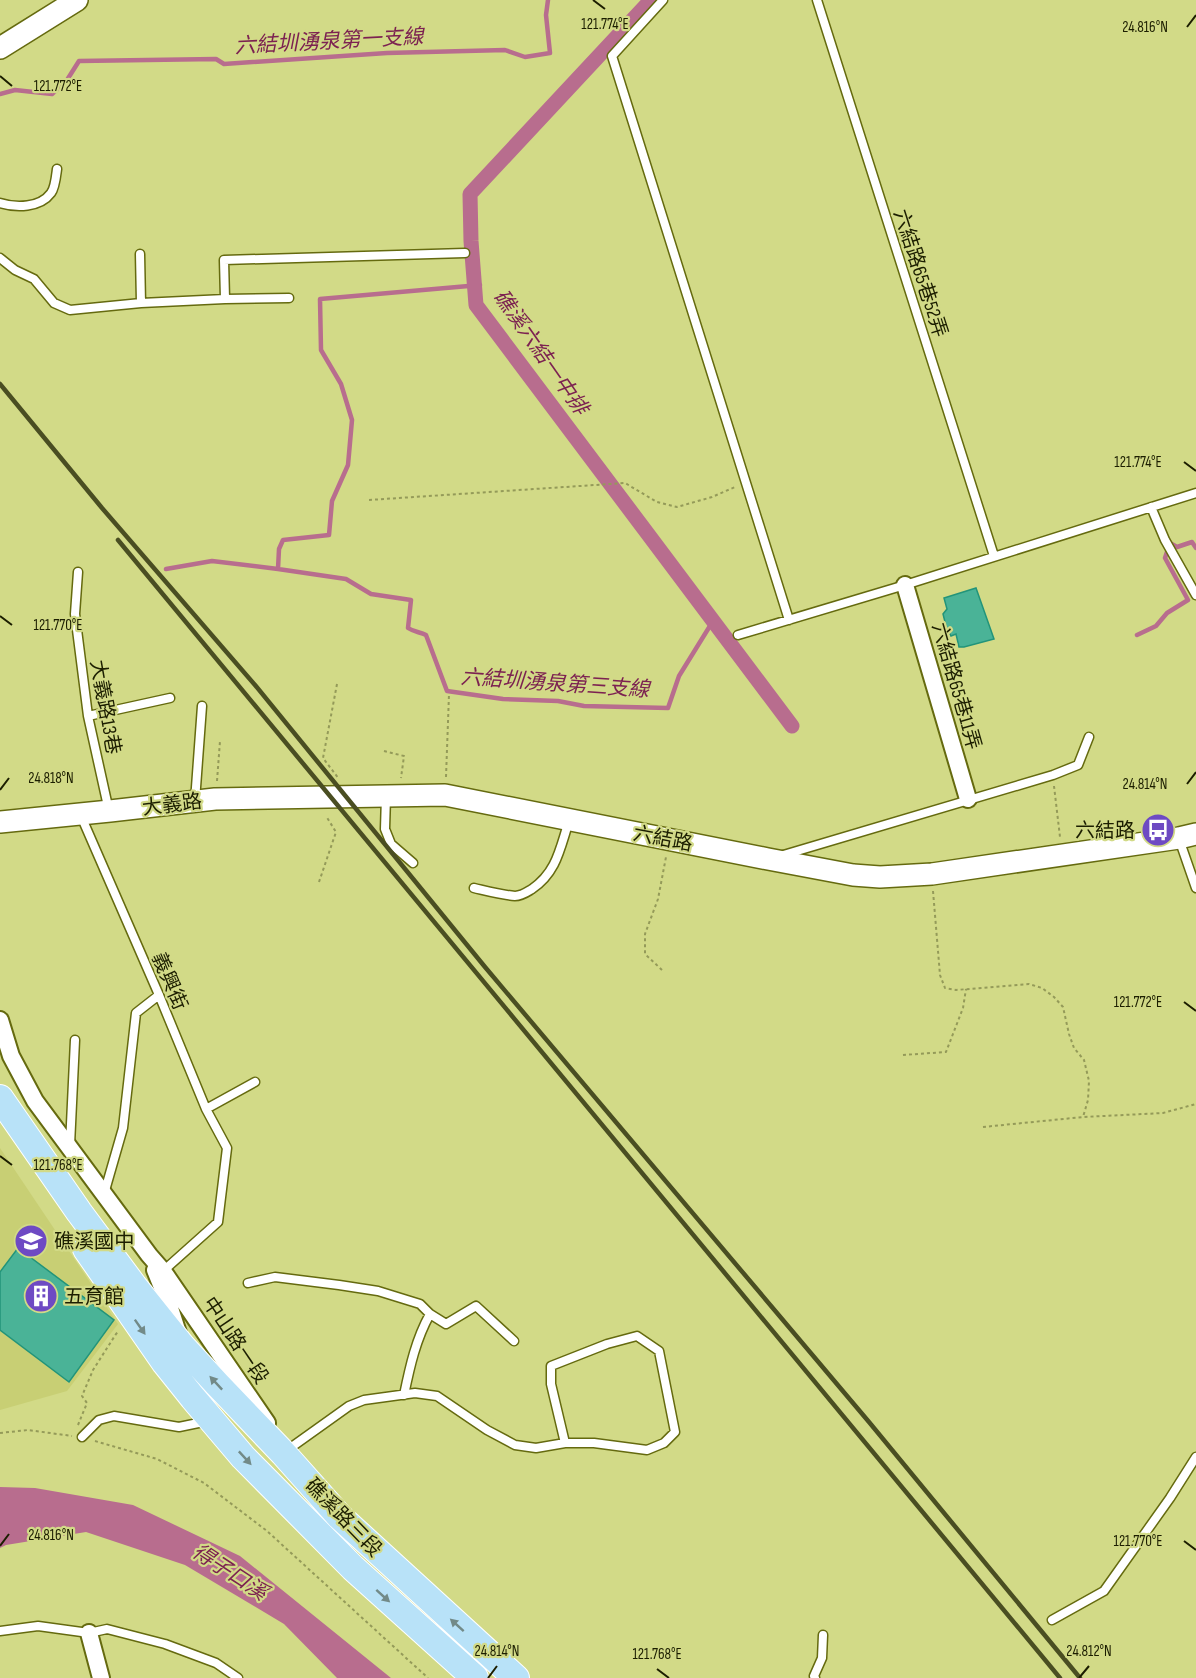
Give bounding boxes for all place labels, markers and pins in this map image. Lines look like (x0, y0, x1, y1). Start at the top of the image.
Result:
bus stop icon: 六結路 (1140, 812, 1176, 848)
place label: 六結路 (1075, 819, 1135, 843)
school or university icon: 礁溪國中 (13, 1223, 49, 1259)
place label: 礁溪國中 (54, 1230, 134, 1254)
building icon: 五育館 (23, 1278, 59, 1314)
place label: 五育館 (64, 1285, 124, 1309)

